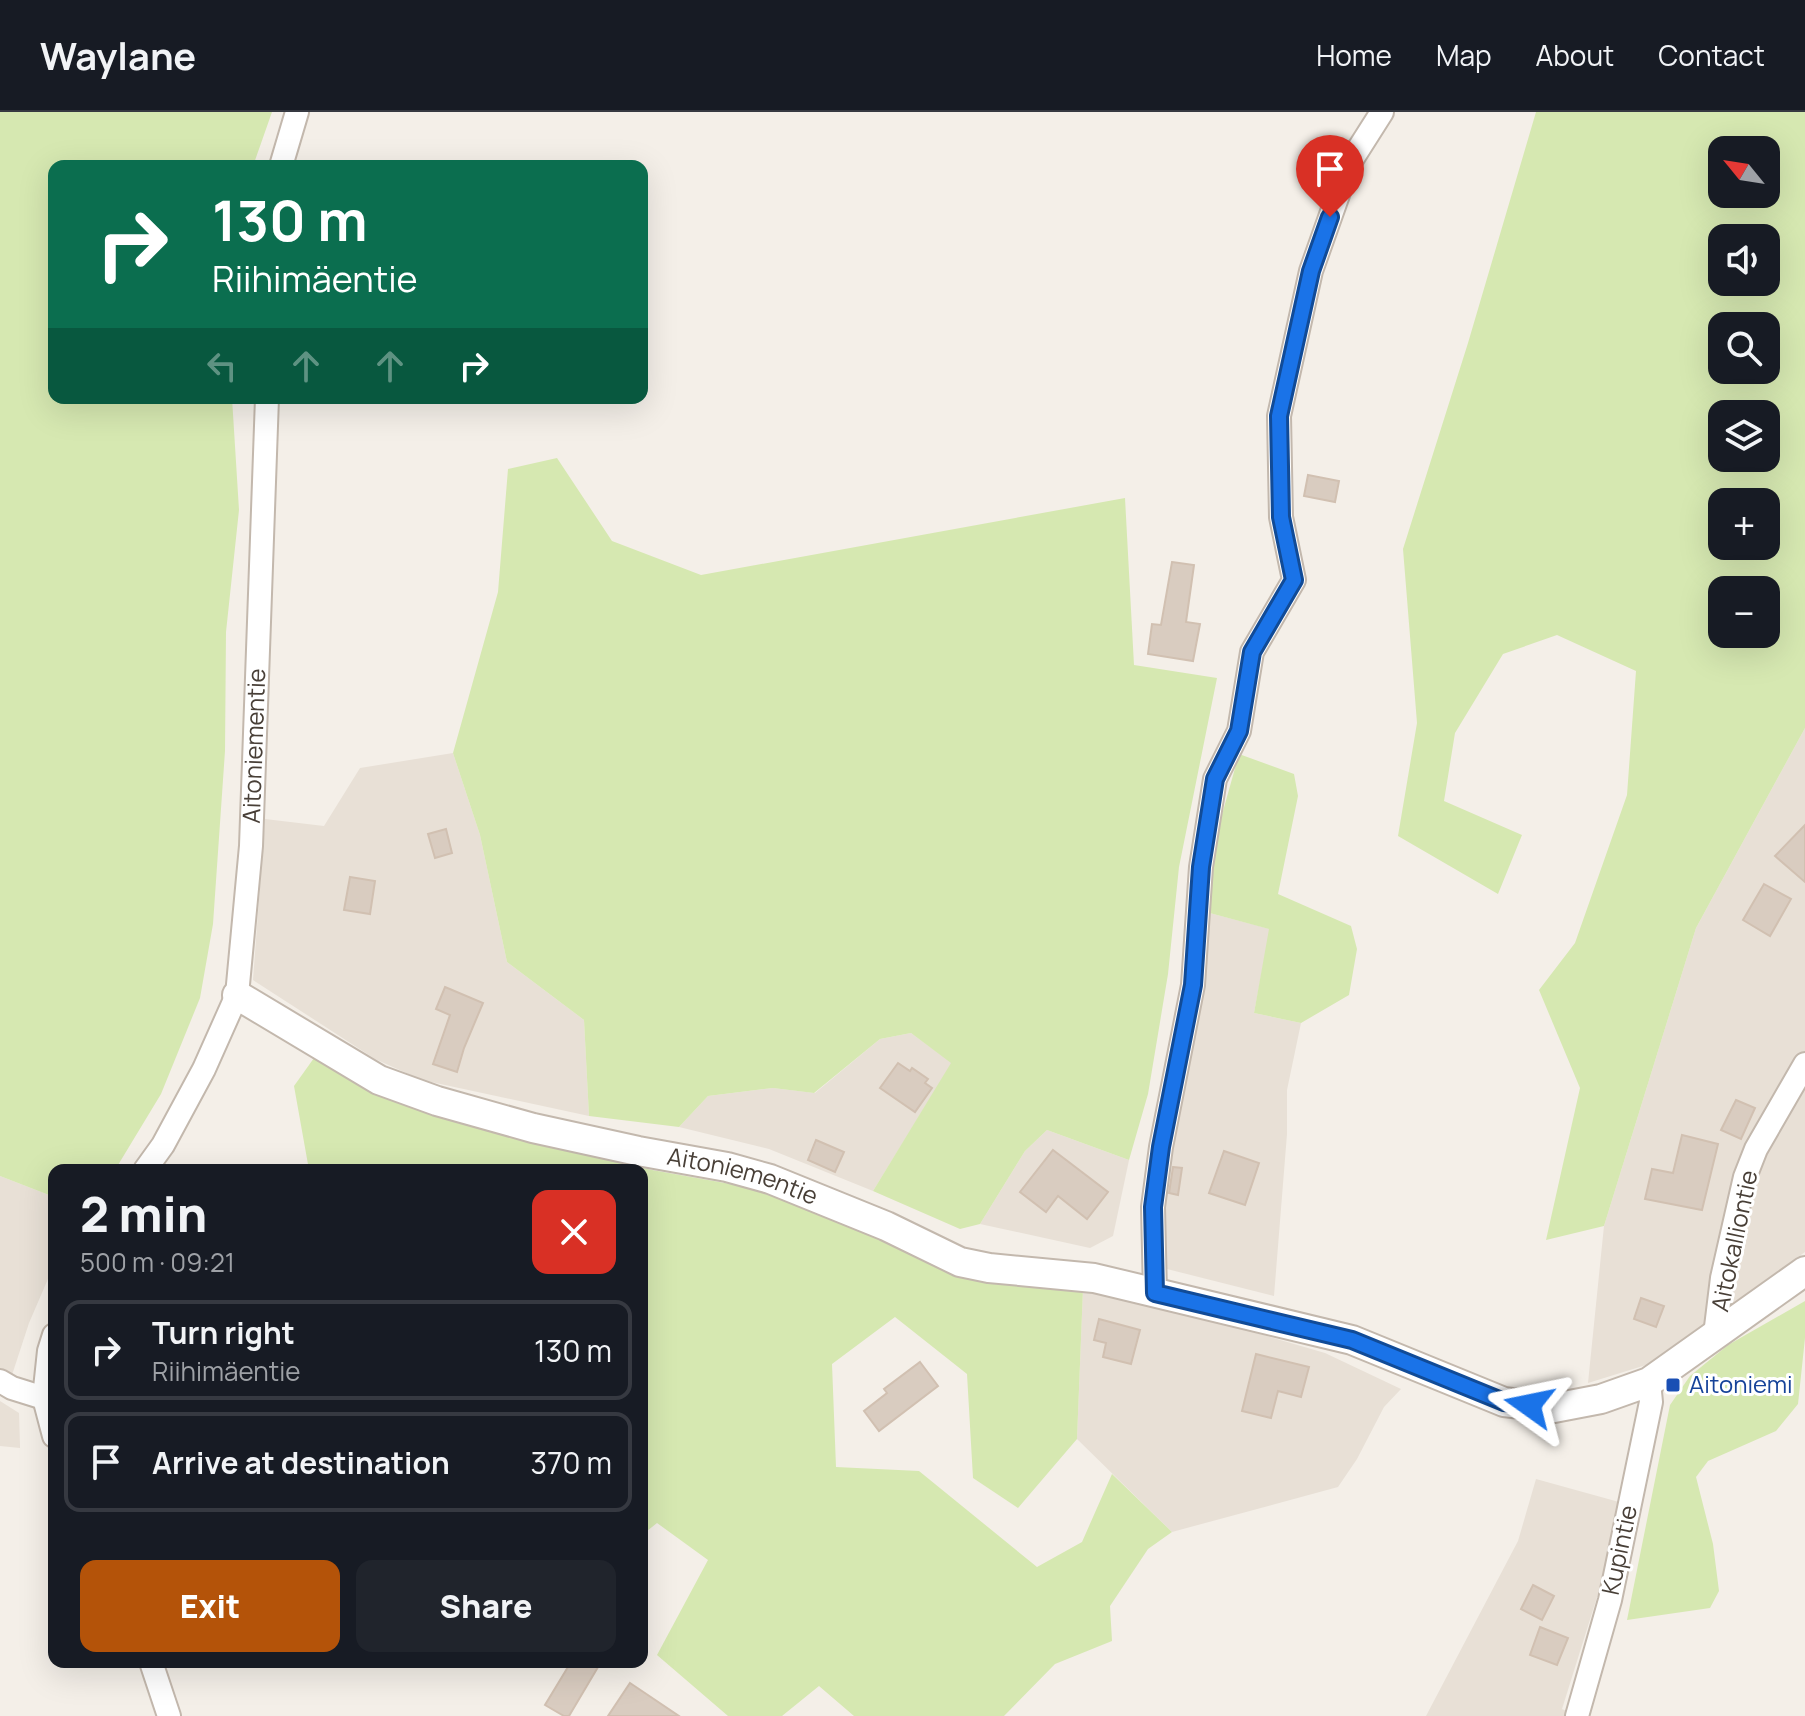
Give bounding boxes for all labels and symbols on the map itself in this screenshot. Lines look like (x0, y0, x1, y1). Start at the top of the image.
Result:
pin (1296, 135, 1364, 217)
north arrow (1708, 136, 1780, 208)
street label: Aitoniementie (234, 668, 272, 824)
street label: Aitoniementie (665, 1139, 823, 1212)
street label: Aitokalliontie (1702, 1167, 1765, 1314)
position arrow (1487, 1363, 1571, 1447)
place label: Aitoniemi (1689, 1367, 1793, 1400)
marker: Aitoniemi (1664, 1376, 1682, 1394)
street label: Kupintie (1593, 1502, 1644, 1598)

